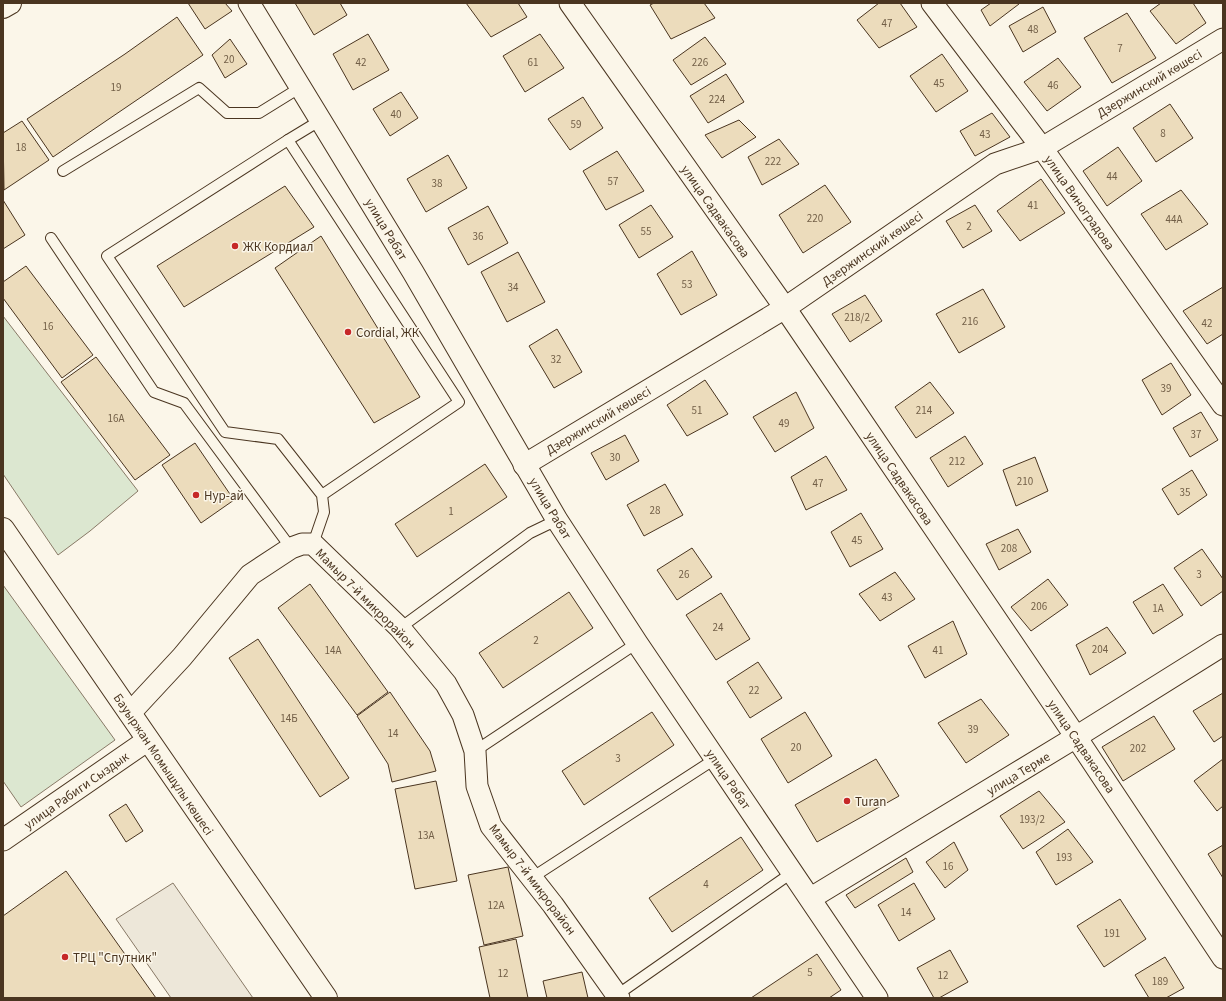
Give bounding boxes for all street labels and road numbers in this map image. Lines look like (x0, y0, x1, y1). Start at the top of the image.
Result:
street label: Дзержинский көшесі (1094, 45, 1205, 122)
street label: улица Виноградова (1040, 152, 1119, 254)
street label: улица Садвакасова (676, 162, 754, 262)
street label: улица Рабат (361, 195, 412, 264)
street label: Дзержинский көшесі (818, 207, 927, 291)
street label: Дзержинский көшесі (543, 382, 654, 459)
street label: улица Садвакасова (861, 428, 937, 529)
street label: улица Рабат (525, 474, 576, 543)
street label: Мамыр 7-й микрорайон (311, 545, 419, 653)
street label: Бауыржан Момышұлы көшесі (109, 690, 217, 839)
street label: улица Садвакасова (1043, 696, 1119, 797)
street label: улица Рабат (701, 746, 755, 813)
street label: улица Рабиги Сыздык (21, 748, 133, 834)
street label: улица Терме (983, 748, 1054, 800)
street label: Мамыр 7-й микрорайон (484, 820, 580, 939)

